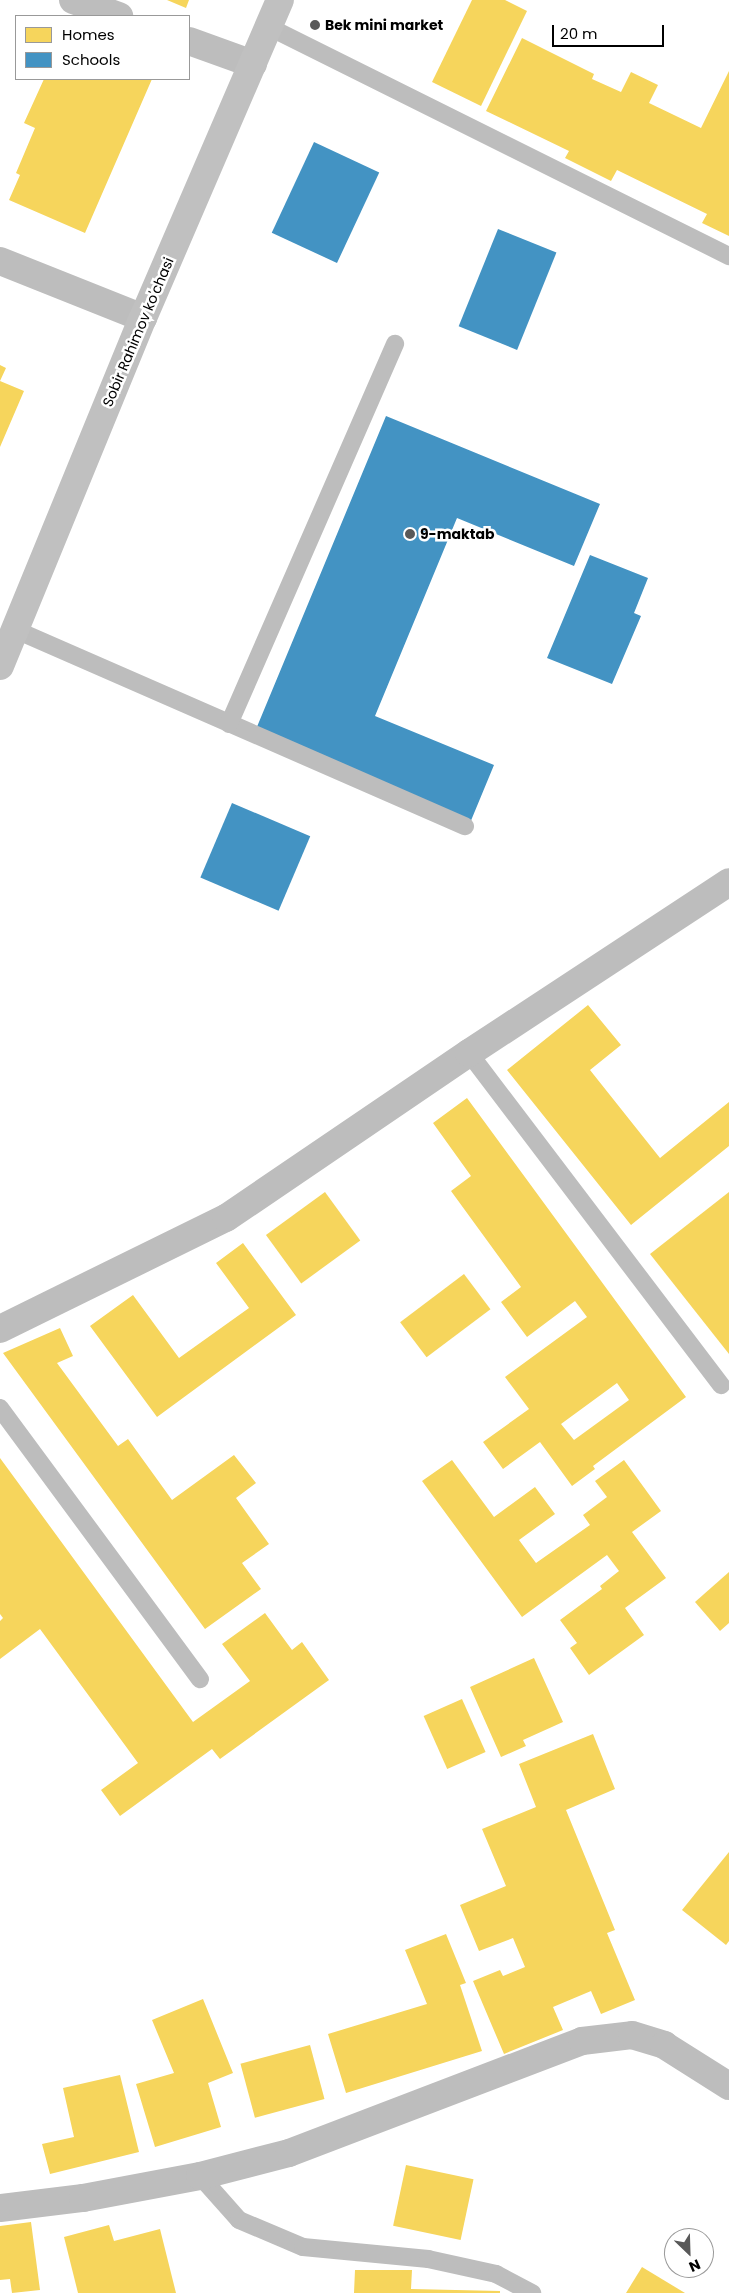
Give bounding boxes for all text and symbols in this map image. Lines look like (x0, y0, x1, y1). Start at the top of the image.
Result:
legend (15, 15, 190, 80)
scale bar (554, 15, 666, 47)
place label: Bek mini market (325, 17, 443, 33)
marker: Bek mini market (309, 19, 321, 31)
text: 20 m (560, 23, 598, 44)
text: Homes (62, 24, 115, 45)
text: Schools (62, 49, 120, 70)
street label: Sobir Rahimov ko'chasi (99, 255, 177, 409)
place label: 9-maktab (420, 526, 494, 542)
marker: 9-maktab (404, 528, 416, 540)
north arrow (664, 2228, 714, 2278)
text: N (686, 2255, 704, 2277)

